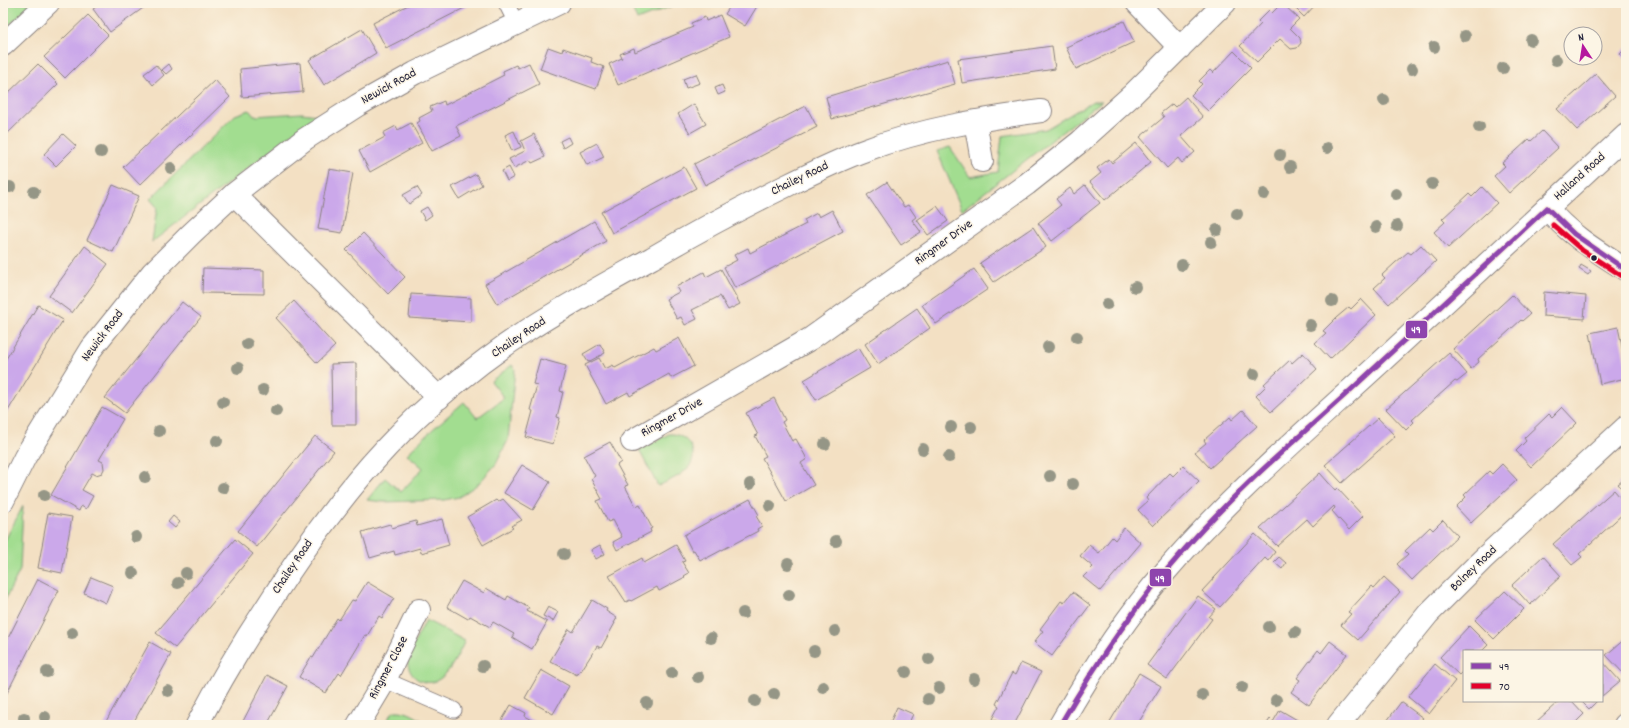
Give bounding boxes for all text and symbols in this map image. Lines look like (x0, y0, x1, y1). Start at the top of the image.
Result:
north arrow (1563, 26, 1603, 66)
text: N (1577, 30, 1586, 47)
street label: Newick Road (358, 64, 420, 110)
street label: Halland Road (1550, 148, 1610, 206)
street label: Chailey Road (768, 157, 832, 201)
street label: Ringmer Drive (911, 215, 977, 271)
unlabelled marker (1589, 253, 1599, 263)
street label: Newick Road (77, 306, 129, 366)
street label: Chailey Road (488, 313, 550, 363)
line badge: 49 (1405, 320, 1428, 339)
text: 49 (1411, 323, 1421, 339)
street label: Ringmer Drive (638, 393, 707, 443)
street label: Chailey Road (268, 536, 318, 598)
street label: Bolney Road (1446, 542, 1502, 596)
line badge: 49 (1149, 568, 1172, 587)
text: 49 (1155, 572, 1165, 588)
street label: Ringmer Close (364, 633, 414, 703)
legend (1463, 650, 1603, 702)
text: 49 (1499, 659, 1509, 676)
text: 70 (1499, 679, 1510, 696)

